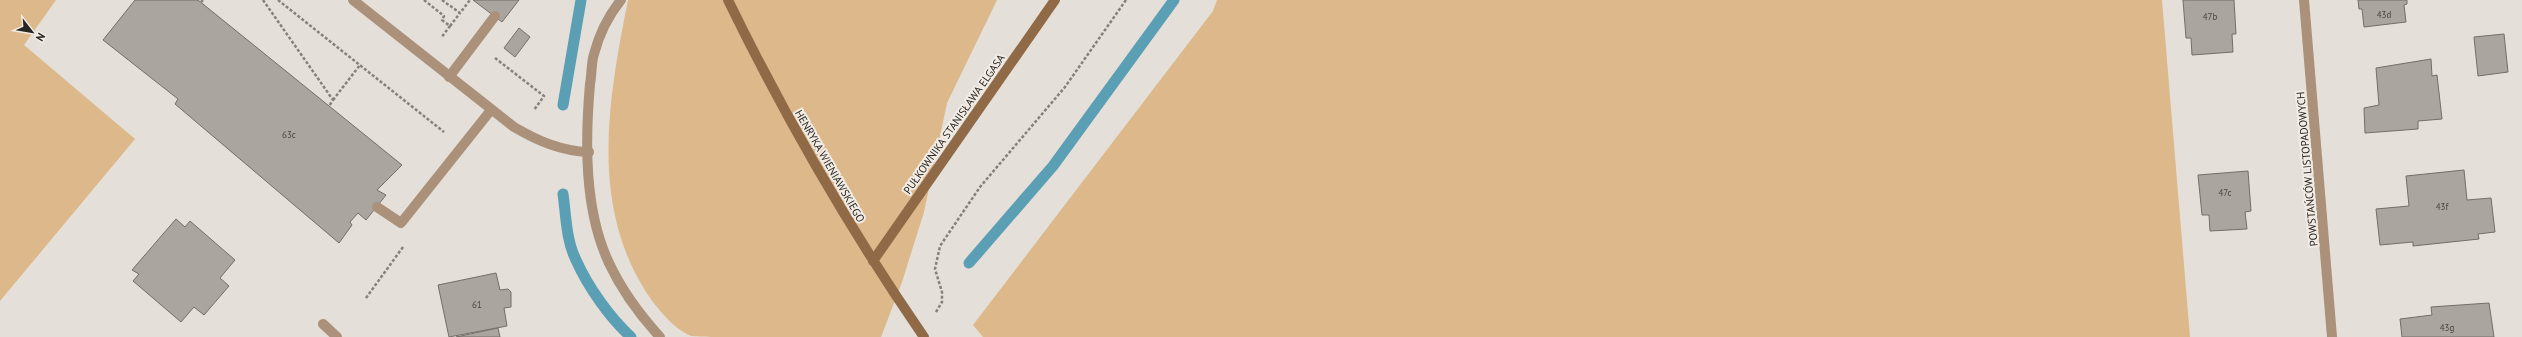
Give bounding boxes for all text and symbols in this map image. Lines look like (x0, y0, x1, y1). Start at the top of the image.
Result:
house number: 43d (2377, 9, 2391, 20)
house number: 47b (2203, 11, 2217, 22)
north arrow (12, 12, 52, 52)
text: N (33, 30, 48, 44)
street label: PUŁKOWNIKA STANISŁAWA ELGASA (900, 51, 1008, 197)
street label: POWSTAŃCÓW LISTOPADOWYCH (2293, 91, 2321, 247)
street label: HENRYKA WIENIAWSKIEGO (792, 107, 868, 225)
house number: 63c (282, 129, 296, 140)
house number: 47c (2218, 187, 2232, 198)
house number: 43f (2436, 201, 2449, 212)
house number: 61 (472, 299, 482, 310)
house number: 43g (2440, 322, 2454, 333)

